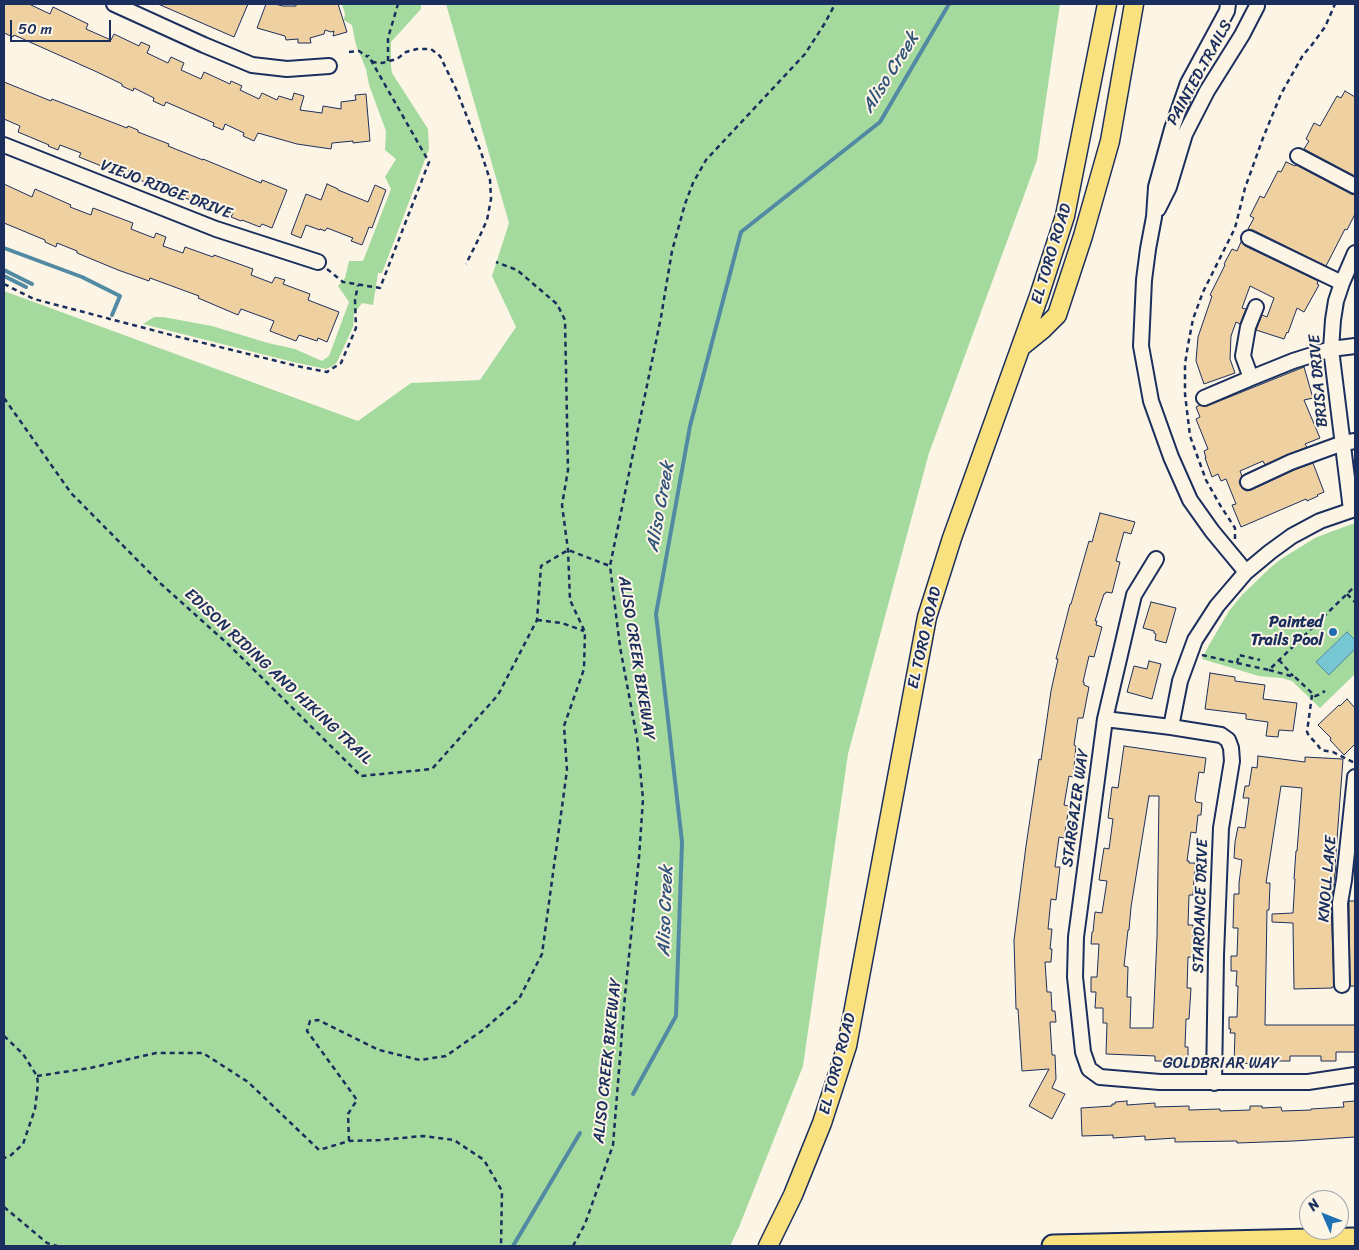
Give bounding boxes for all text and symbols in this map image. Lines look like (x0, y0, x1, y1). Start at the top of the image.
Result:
scale bar (12, 10, 114, 42)
text: 50 m (18, 16, 52, 42)
street label: PAINTED TRAILS (1163, 17, 1237, 129)
water label: Aliso Creek (858, 29, 924, 117)
street label: VIEJO RIDGE DRIVE (98, 156, 234, 224)
street label: EL TORO ROAD (1028, 201, 1076, 307)
street label: BRISA DRIVE (1305, 334, 1333, 428)
water label: Aliso Creek (642, 460, 680, 554)
street label: ALISO CREEK BIKEWAY (614, 575, 658, 741)
street label: EDISON RIDING AND HIKING TRAIL (180, 585, 376, 769)
street label: EL TORO ROAD (904, 585, 946, 691)
place label: Painted Trails Pool (1251, 613, 1323, 651)
marker: Painted Trails Pool (1327, 626, 1339, 638)
street label: STARGAZER WAY (1058, 748, 1094, 868)
street label: KNOLL LAKE (1315, 835, 1341, 923)
street label: STARDANCE DRIVE (1189, 838, 1213, 974)
water label: Aliso Creek (654, 865, 678, 957)
street label: ALISO CREEK BIKEWAY (590, 978, 626, 1144)
street label: EL TORO ROAD (815, 1011, 861, 1117)
street label: GOLDBRIAR WAY (1163, 1054, 1279, 1074)
north arrow (1299, 1190, 1349, 1240)
text: N (1301, 1193, 1326, 1217)

